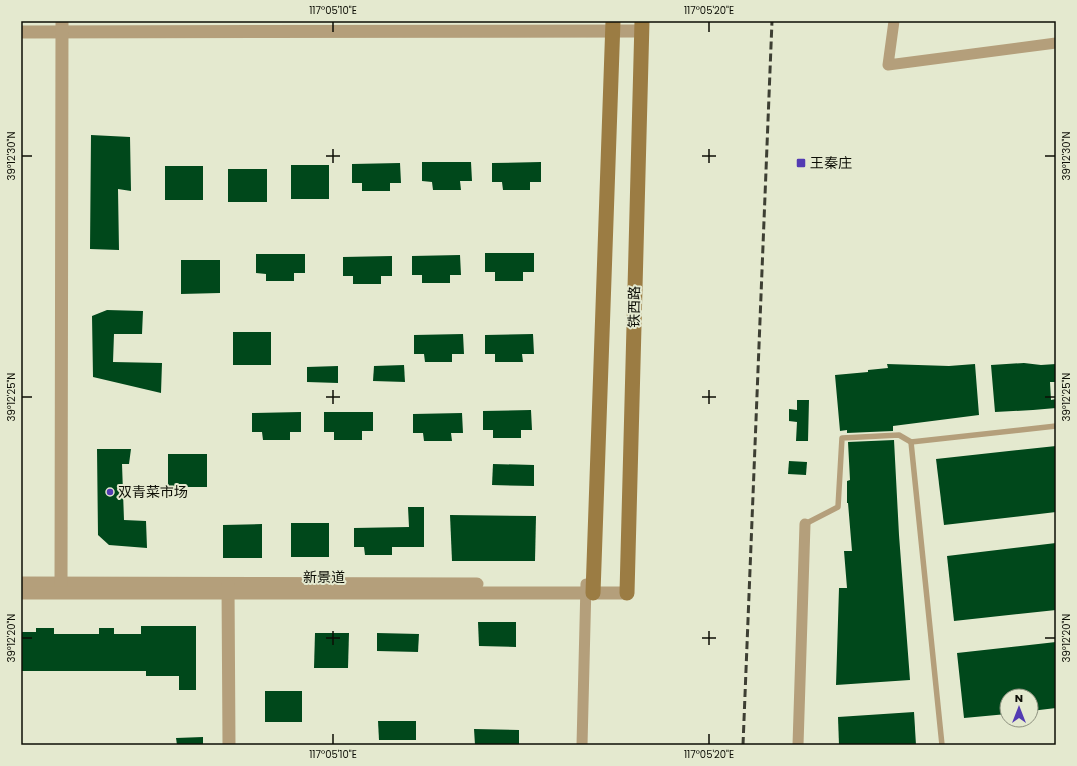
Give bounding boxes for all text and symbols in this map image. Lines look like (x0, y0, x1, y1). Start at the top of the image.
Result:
text: 117°05'10"E (309, 3, 357, 18)
text: 117°05'20"E (684, 3, 734, 18)
text: 39°12'30"N (4, 132, 19, 180)
text: 39°12'30"N (1059, 132, 1074, 180)
place label: 王秦庄 (810, 153, 852, 173)
marker: 王秦庄 (795, 157, 807, 169)
street label: 铁西路 (624, 286, 644, 328)
text: 39°12'25"N (4, 373, 19, 421)
text: 39°12'25"N (1059, 373, 1074, 421)
place label: 双青菜市场 (118, 482, 188, 502)
marker: 双青菜市场 (105, 487, 115, 497)
street label: 新景道 (303, 567, 345, 587)
text: 39°12'20"N (4, 614, 19, 662)
text: 39°12'20"N (1059, 614, 1074, 662)
north arrow (999, 688, 1039, 728)
text: N (1015, 690, 1023, 706)
text: 117°05'10"E (309, 747, 357, 762)
text: 117°05'20"E (684, 747, 734, 762)

